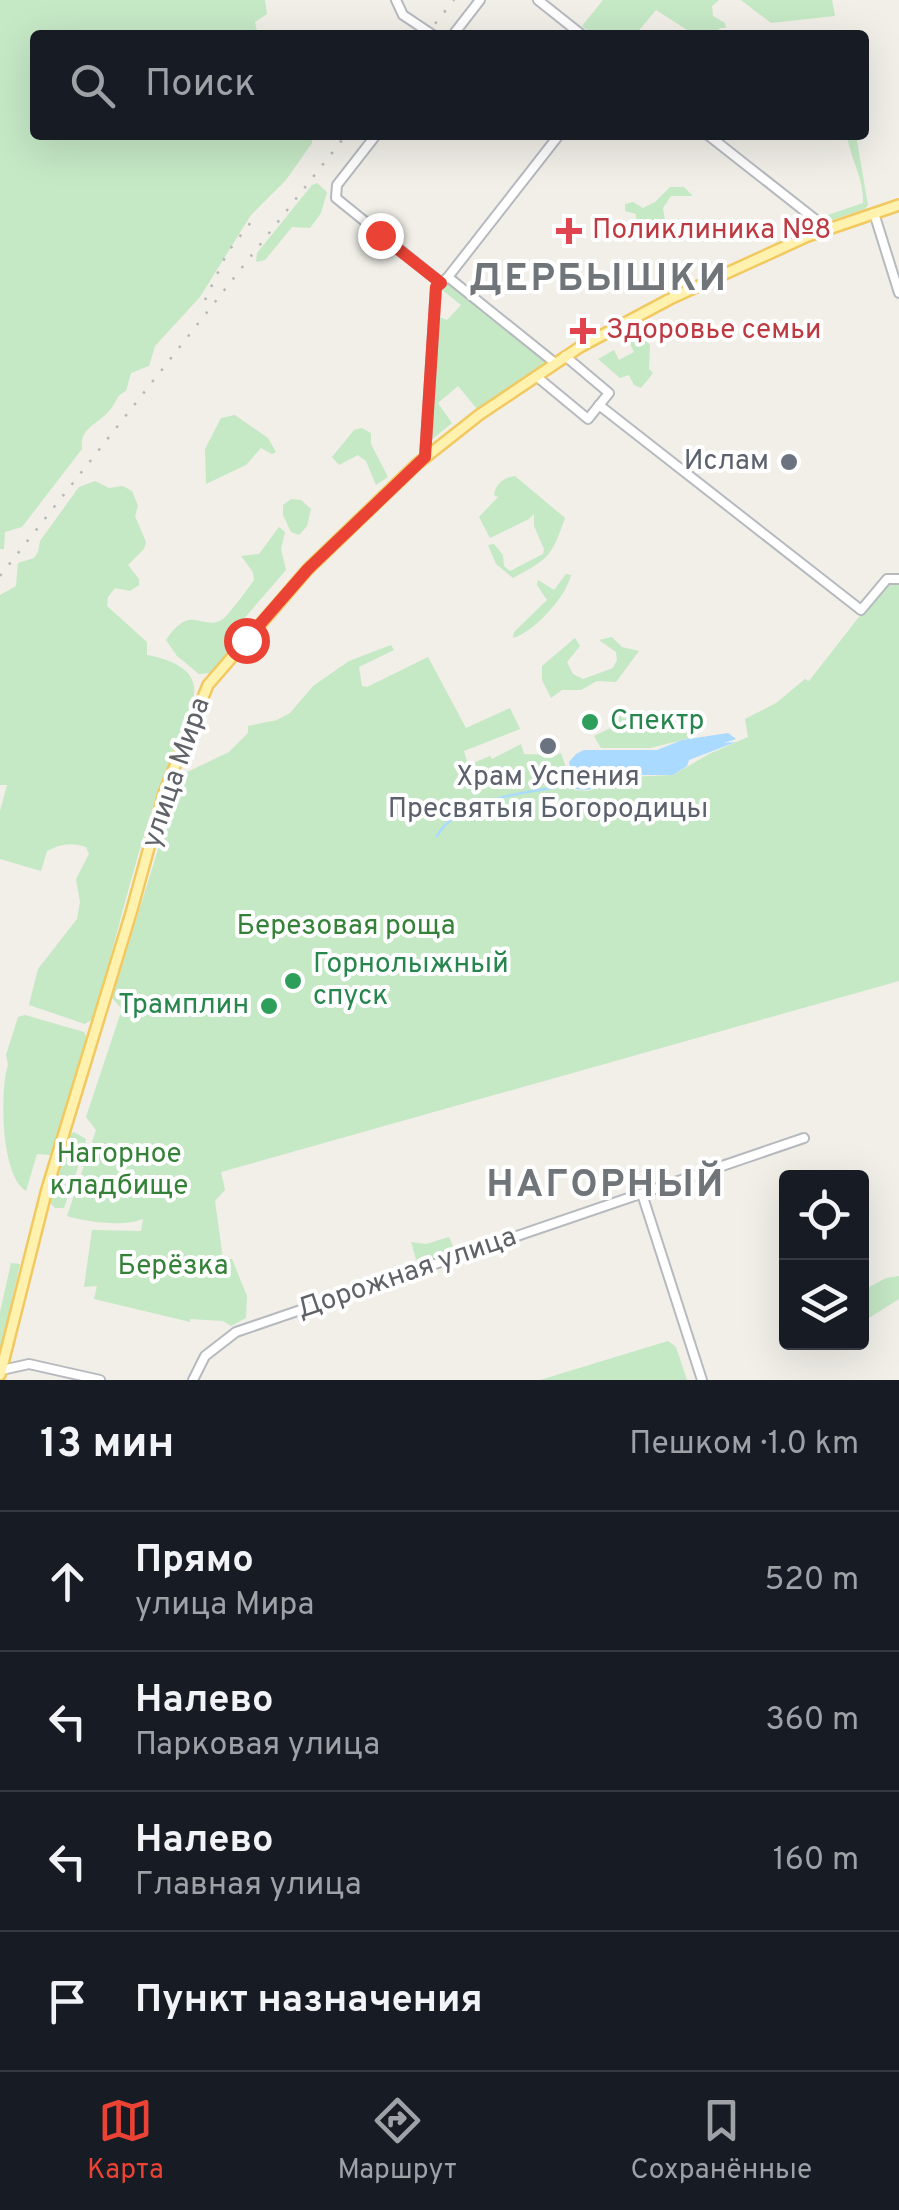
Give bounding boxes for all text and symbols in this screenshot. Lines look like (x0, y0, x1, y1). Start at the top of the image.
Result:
search box (30, 30, 869, 140)
icon: search (65, 58, 120, 113)
text: Поиск (145, 61, 256, 110)
route end (358, 213, 404, 259)
place label: Поликлиника №8 (592, 213, 831, 249)
marker: Поликлиника №8 (556, 218, 582, 244)
district label: ДЕРБЫШКИ (469, 256, 729, 305)
place label: Здоровье семьи (606, 313, 821, 349)
marker: Здоровье семьи (570, 318, 596, 344)
place label: Ислам (684, 444, 769, 480)
marker: Ислам (778, 451, 800, 473)
route start (224, 618, 270, 664)
street label: улица Мира (134, 693, 220, 853)
place label: Спектр (610, 704, 704, 740)
marker: Спектр (579, 711, 601, 733)
marker: Храм Успения Пресвятыя Богородицы (537, 735, 559, 757)
place label: Храм Успения Пресвятыя Богородицы (388, 760, 708, 828)
park label: Березовая роща (236, 909, 456, 945)
place label: Горнолыжный спуск (313, 947, 509, 1015)
marker: Горнолыжный спуск (282, 970, 304, 992)
place label: Трамплин (118, 988, 249, 1024)
marker: Трамплин (258, 995, 280, 1017)
park label: Нагорное кладбище (50, 1137, 188, 1205)
district label: НАГОРНЫЙ (486, 1160, 726, 1211)
map controls (779, 1170, 869, 1350)
button: locate (779, 1170, 869, 1260)
street label: Дорожная улица (293, 1220, 521, 1328)
park label: Берёзка (118, 1249, 228, 1285)
button: layers (779, 1260, 869, 1350)
text: 13 мин (40, 1419, 174, 1472)
text: Пешком · 1.0 km (629, 1425, 859, 1465)
text: Прямо (135, 1537, 254, 1586)
icon: ahead (40, 1554, 95, 1609)
text: 520 m (765, 1561, 859, 1601)
text: улица Мира (135, 1586, 314, 1626)
text: Налево (135, 1677, 274, 1726)
icon: left (40, 1694, 95, 1749)
text: 360 m (765, 1701, 859, 1741)
text: Парковая улица (135, 1726, 380, 1766)
text: Налево (135, 1817, 274, 1866)
icon: left (40, 1834, 95, 1889)
text: 160 m (773, 1841, 859, 1881)
text: Главная улица (135, 1866, 362, 1906)
icon: arrive (40, 1974, 95, 2029)
text: Пункт назначения (135, 1977, 483, 2026)
tab: Карта (87, 2093, 164, 2189)
tab: Маршрут (337, 2093, 457, 2189)
tab: Сохранённые (630, 2093, 812, 2189)

